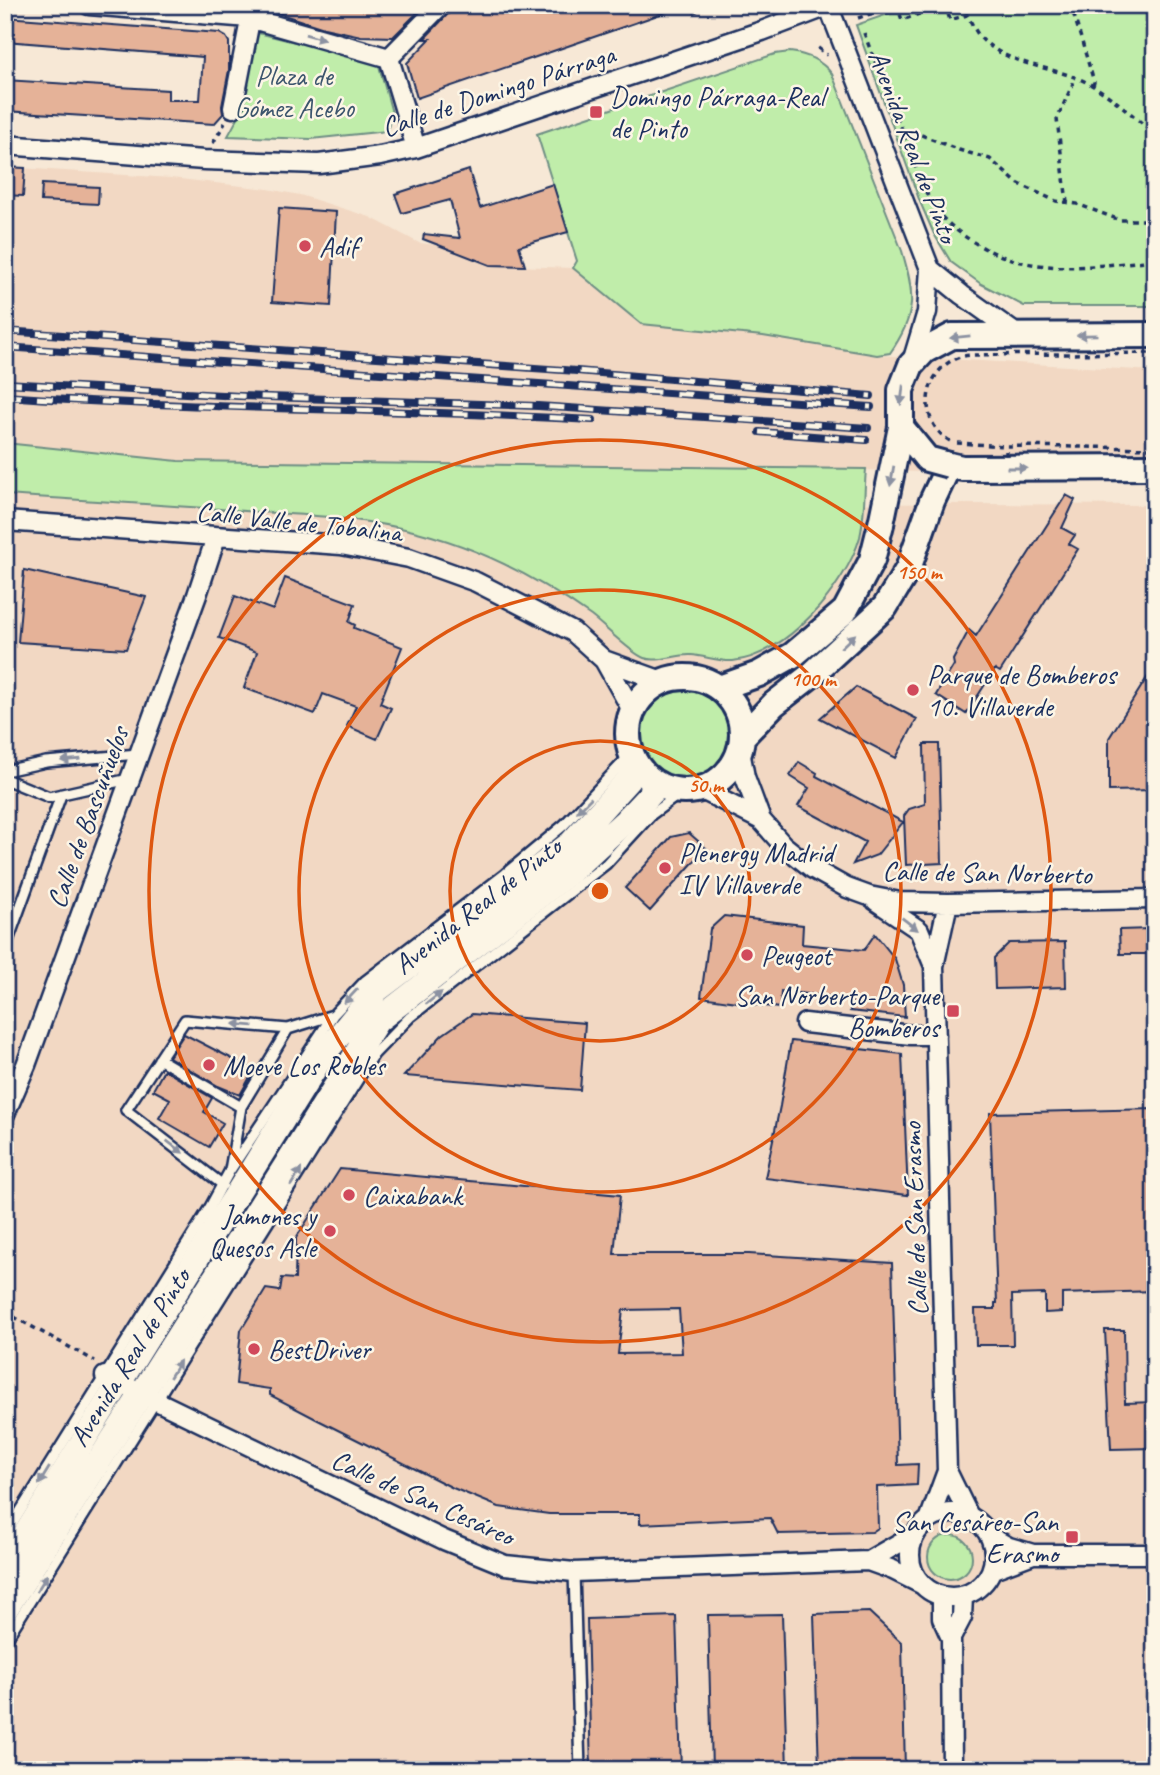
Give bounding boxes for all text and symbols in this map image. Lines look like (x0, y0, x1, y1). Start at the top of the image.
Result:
one-way arrow (305, 32, 326, 42)
street label: Calle de Domingo Párraga (377, 36, 621, 145)
street label: Avenida Real de Pinto (861, 45, 967, 250)
park label: Plaza de Gómez Acebo (234, 58, 356, 125)
place label: Domingo Párraga-Real de Pinto (610, 79, 829, 146)
marker: Domingo Párraga-Real de Pinto (588, 104, 604, 120)
place label: Adif (319, 229, 363, 264)
marker: Adif (297, 238, 313, 254)
one-way arrow (1075, 329, 1097, 341)
one-way arrow (949, 332, 971, 343)
one-way arrow (897, 384, 908, 406)
one-way arrow (1007, 462, 1029, 474)
one-way arrow (886, 465, 897, 487)
street label: Calle Valle de Tobalina (195, 493, 406, 550)
text: 150 m (896, 559, 944, 585)
one-way arrow (839, 633, 857, 649)
place label: Parque de Bomberos 10. Villaverde (927, 657, 1118, 724)
text: 100 m (790, 666, 838, 692)
marker: Parque de Bomberos 10. Villaverde (905, 682, 921, 698)
street label: Calle de Bascuñuelos (38, 719, 137, 913)
one-way arrow (60, 755, 82, 766)
text: 50 m (688, 772, 726, 798)
one-way arrow (576, 796, 592, 813)
street label: Avenida Real de Pinto (387, 827, 571, 982)
place label: Plenergy Madrid IV Villaverde (679, 835, 837, 902)
street label: Calle de San Norberto (882, 853, 1094, 892)
marker: Plenergy Madrid IV Villaverde (657, 860, 673, 876)
centre of rings (588, 879, 612, 903)
one-way arrow (900, 917, 918, 932)
place label: Peugeot (761, 938, 834, 973)
marker: Peugeot (739, 947, 755, 963)
place label: San Norberto-Parque Bomberos (734, 978, 941, 1045)
one-way arrow (343, 987, 360, 1004)
one-way arrow (425, 992, 443, 1006)
marker: San Norberto-Parque Bomberos (945, 1003, 961, 1019)
one-way arrow (232, 1019, 254, 1030)
place label: Moeve Los Robles (223, 1048, 387, 1083)
marker: Moeve Los Robles (201, 1057, 217, 1073)
street label: Calle de San Erasmo (894, 1119, 935, 1316)
one-way arrow (166, 1140, 184, 1154)
one-way arrow (290, 1167, 303, 1186)
place label: Caixabank (363, 1178, 465, 1213)
marker: Caixabank (341, 1187, 357, 1203)
place label: Jamones y Quesos Asle (209, 1198, 318, 1265)
marker: Jamones y Quesos Asle (322, 1223, 338, 1239)
street label: Avenida Real de Pinto (61, 1259, 200, 1453)
place label: BestDriver (268, 1332, 372, 1367)
marker: BestDriver (246, 1341, 262, 1357)
one-way arrow (168, 1359, 181, 1379)
street label: Calle de San Cesáreo (326, 1442, 522, 1555)
one-way arrow (37, 1466, 50, 1486)
place label: San Cesáreo-San Erasmo (892, 1504, 1061, 1571)
marker: San Cesáreo-San Erasmo (1064, 1529, 1080, 1545)
one-way arrow (35, 1573, 48, 1593)

